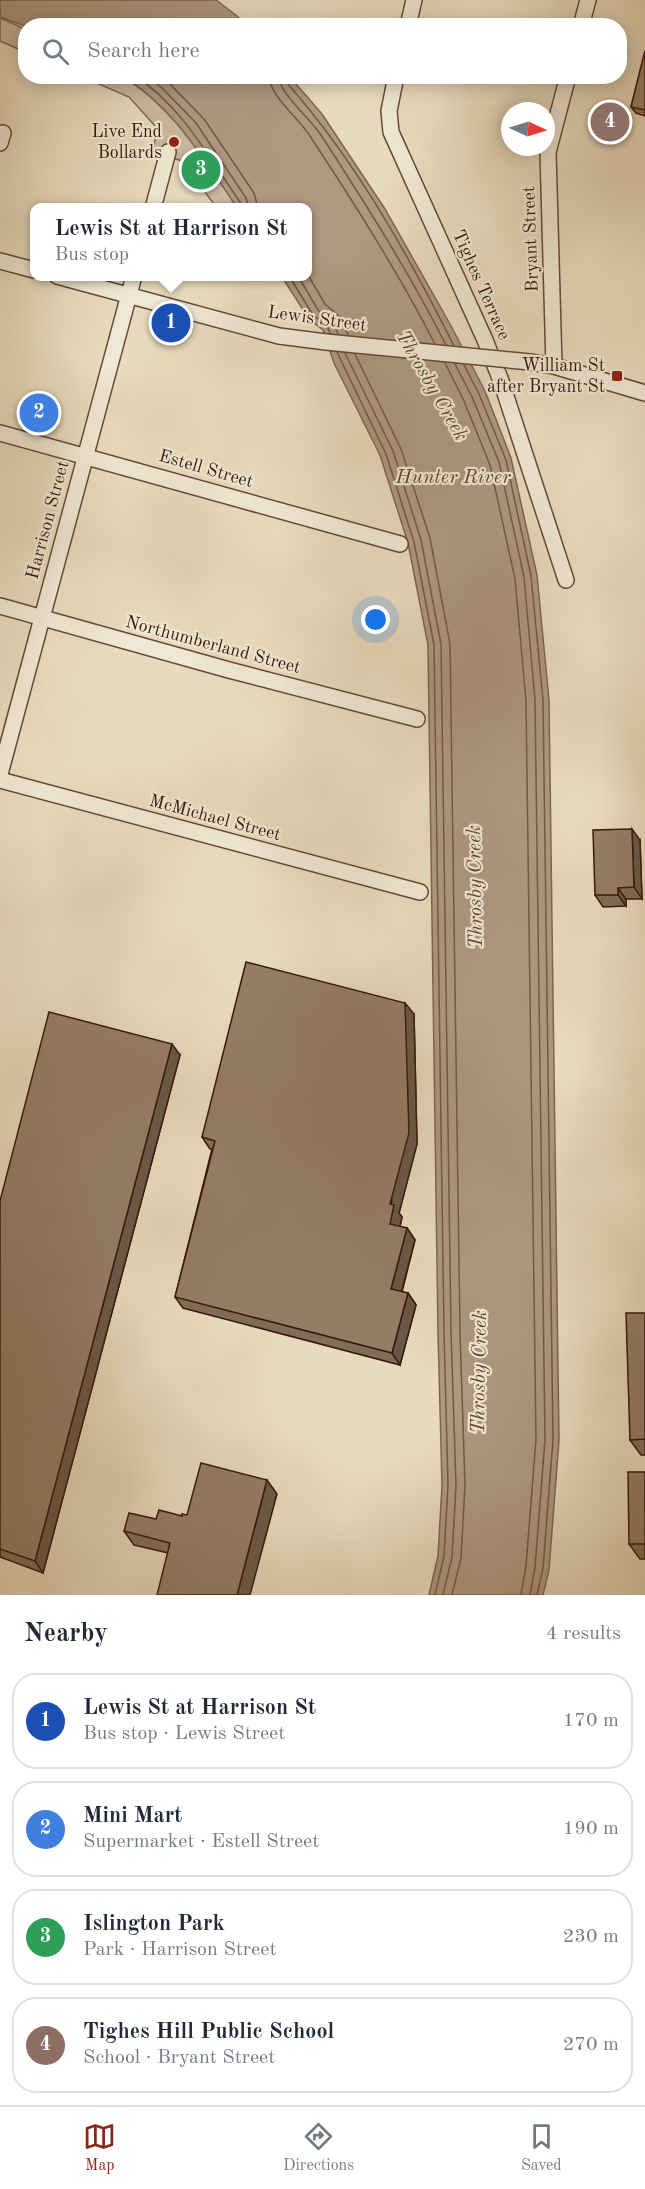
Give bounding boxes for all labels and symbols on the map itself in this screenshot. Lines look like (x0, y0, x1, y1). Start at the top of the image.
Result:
pin: 4 (590, 100, 630, 144)
north arrow (501, 102, 555, 156)
place label: Live End Bollards (92, 123, 162, 162)
marker: Live End Bollards (167, 135, 181, 149)
pin: 3 (182, 148, 220, 192)
street label: Bryant Street (520, 186, 542, 292)
street label: Tighes Terrace (449, 227, 513, 343)
pin: 1 (152, 300, 190, 346)
street label: Lewis Street (266, 303, 368, 335)
water label: Throsby Creek (391, 327, 471, 445)
place label: William St after Bryant St (487, 357, 605, 396)
marker: William St after Bryant St (610, 369, 624, 383)
pin: 2 (20, 390, 58, 436)
street label: Estell Street (157, 447, 255, 491)
street label: Harrison Street (24, 459, 72, 581)
water label: Hunter River (395, 468, 511, 488)
your location (361, 605, 390, 634)
street label: Northumberland Street (123, 613, 303, 677)
street label: McMichael Street (147, 792, 283, 844)
water label: Throsby Creek (465, 825, 487, 949)
water label: Throsby Creek (469, 1310, 491, 1434)

